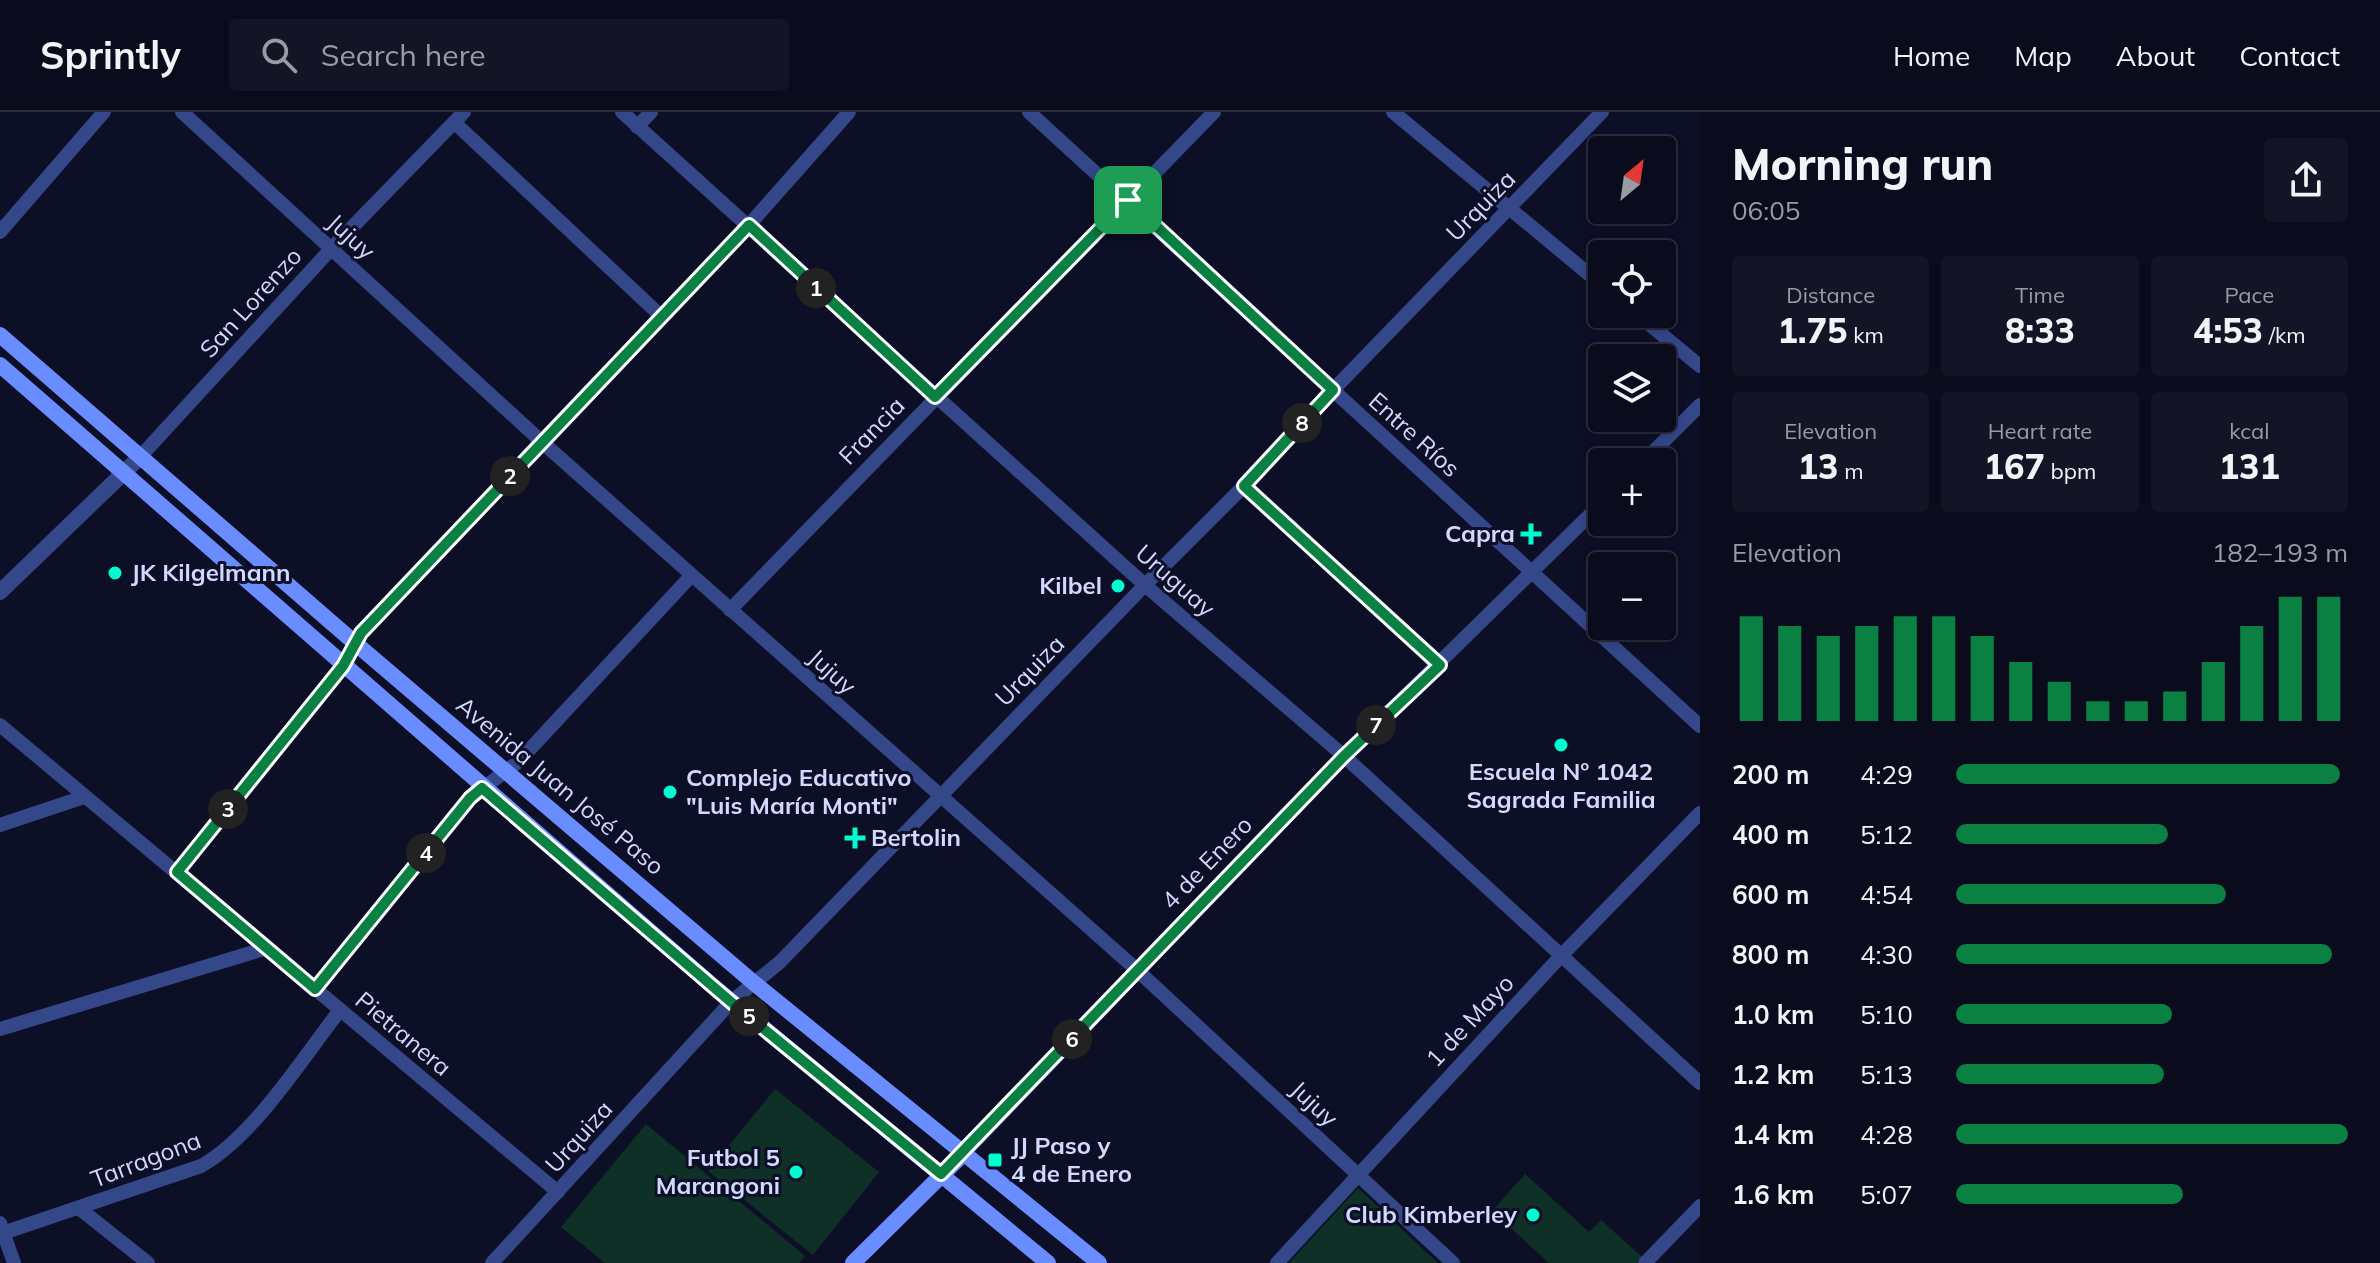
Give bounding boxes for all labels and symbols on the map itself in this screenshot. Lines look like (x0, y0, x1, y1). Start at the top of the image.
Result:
north arrow (1588, 136, 1676, 224)
street label: Urquiza (1439, 164, 1521, 247)
pin (1094, 166, 1162, 234)
street label: Jujuy (322, 207, 382, 266)
street label: San Lorenzo (193, 241, 308, 364)
pin: 1 (796, 268, 836, 308)
street label: Entre Ríos (1363, 386, 1466, 483)
street label: Francia (832, 390, 911, 470)
pin: 8 (1282, 403, 1322, 443)
pin: 2 (490, 456, 530, 496)
place label: Capra (1445, 518, 1515, 548)
marker: Capra (1522, 525, 1540, 543)
street label: Uruguay (1130, 538, 1222, 623)
place label: JK Kilgelmann (131, 557, 291, 587)
marker: JK Kilgelmann (106, 564, 124, 582)
place label: Kilbel (1039, 570, 1102, 600)
marker: Kilbel (1109, 577, 1127, 595)
street label: Urquiza (988, 629, 1070, 712)
street label: Jujuy (803, 642, 863, 701)
street label: Avenida Juan José Paso (451, 690, 671, 881)
pin: 7 (1356, 705, 1396, 745)
marker: Escuela Nº 1042 Sagrada Familia (1552, 736, 1570, 754)
place label: Escuela Nº 1042 Sagrada Familia (1466, 756, 1656, 814)
place label: Complejo Educativo "Luis María Monti" (686, 762, 911, 820)
marker: Complejo Educativo "Luis María Monti" (661, 783, 679, 801)
pin: 3 (208, 789, 248, 829)
street label: 4 de Enero (1155, 809, 1258, 915)
place label: Bertolin (871, 822, 961, 852)
marker: Bertolin (846, 829, 864, 847)
pin: 4 (406, 833, 446, 873)
street label: 1 de Mayo (1419, 968, 1520, 1073)
street label: Pietranera (350, 984, 458, 1082)
pin: 5 (729, 996, 769, 1036)
pin: 6 (1052, 1019, 1092, 1059)
street label: Jujuy (1285, 1074, 1345, 1133)
street label: Urquiza (538, 1094, 618, 1179)
street label: Tarragona (86, 1124, 205, 1194)
place label: JJ Paso y 4 de Enero (1011, 1130, 1132, 1188)
place label: Futbol 5 Marangoni (656, 1142, 780, 1200)
marker: JJ Paso y 4 de Enero (986, 1151, 1004, 1169)
marker: Futbol 5 Marangoni (787, 1163, 805, 1181)
place label: Club Kimberley (1345, 1199, 1518, 1229)
marker: Club Kimberley (1524, 1206, 1542, 1224)

